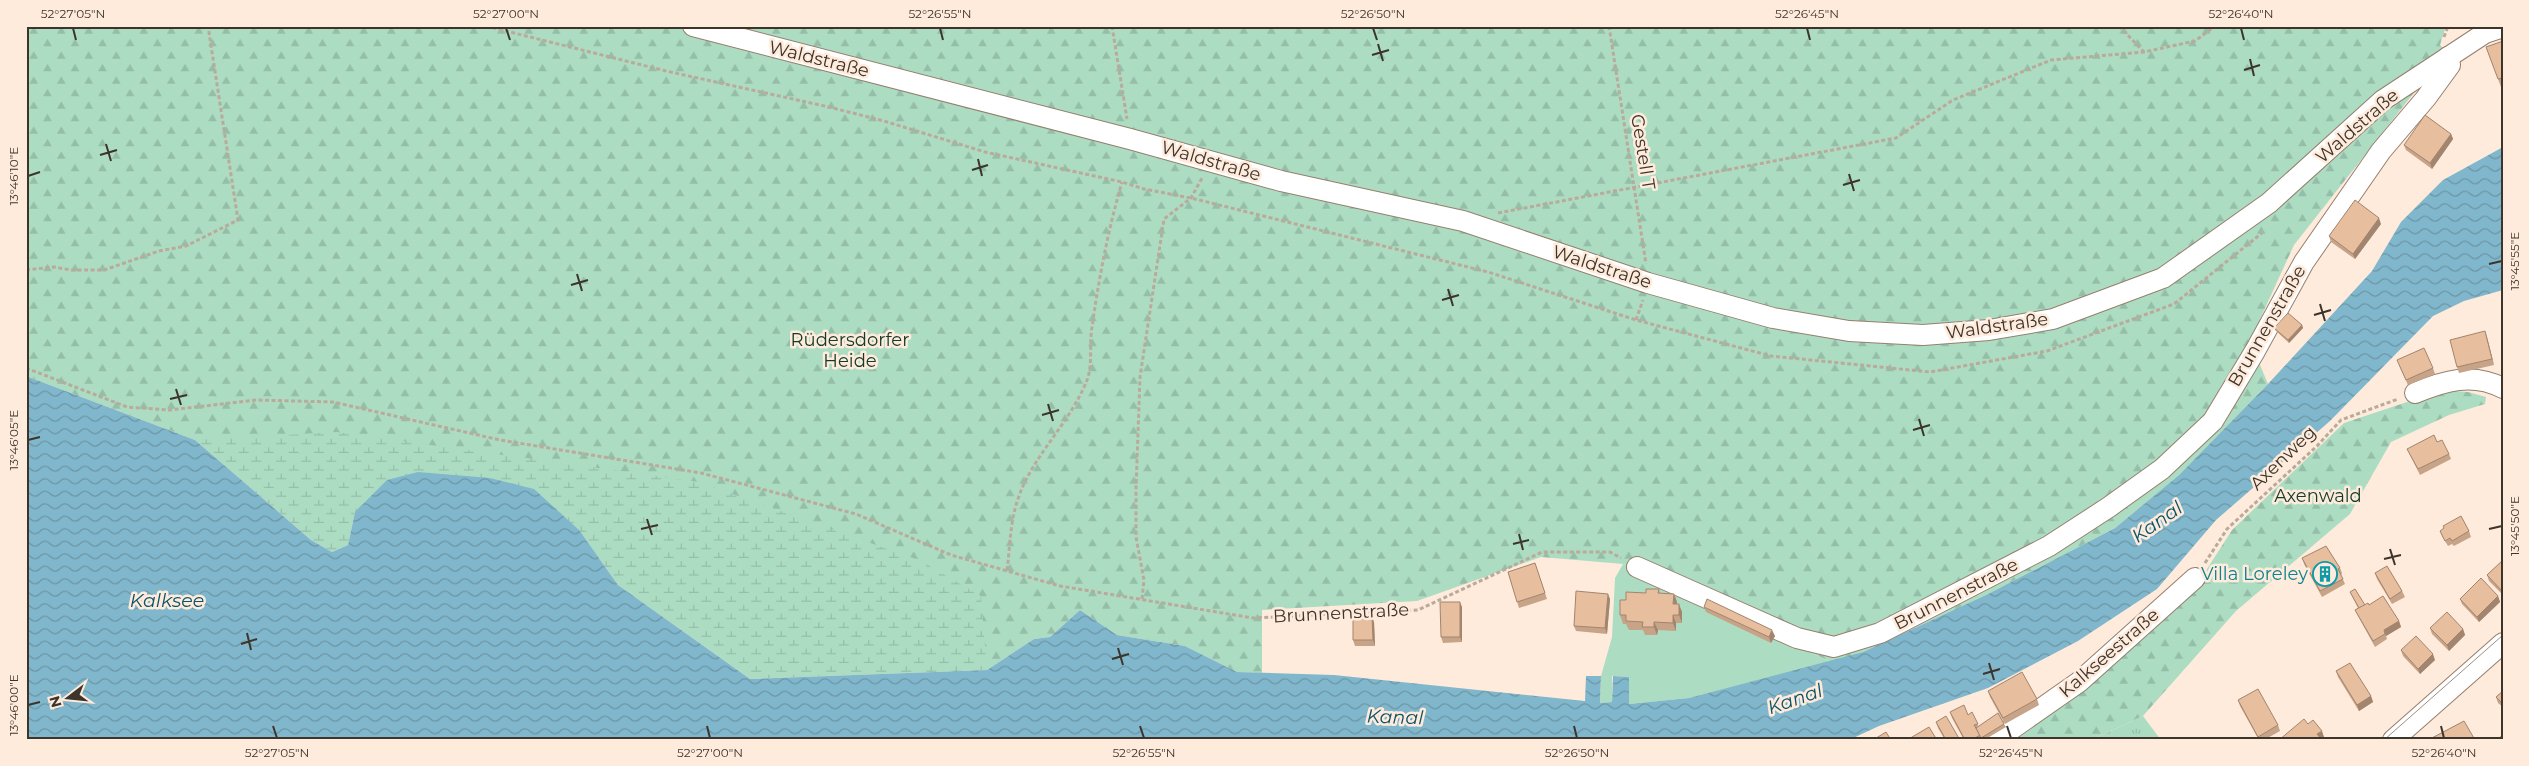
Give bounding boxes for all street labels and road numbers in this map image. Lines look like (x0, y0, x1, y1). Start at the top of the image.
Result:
street label: Waldstraße (766, 36, 872, 82)
street label: Waldstraße (2311, 84, 2403, 168)
street label: Gestell T (1626, 113, 1660, 192)
street label: Waldstraße (1159, 136, 1264, 186)
street label: Waldstraße (1550, 241, 1654, 293)
street label: Brunnenstraße (2223, 261, 2311, 391)
street label: Waldstraße (1945, 308, 2050, 344)
street label: Axenweg (2245, 421, 2321, 495)
street label: Brunnenstraße (1890, 553, 2022, 635)
street label: Brunnenstraße (1272, 598, 1410, 628)
street label: Kalkseestraße (2055, 604, 2164, 702)

